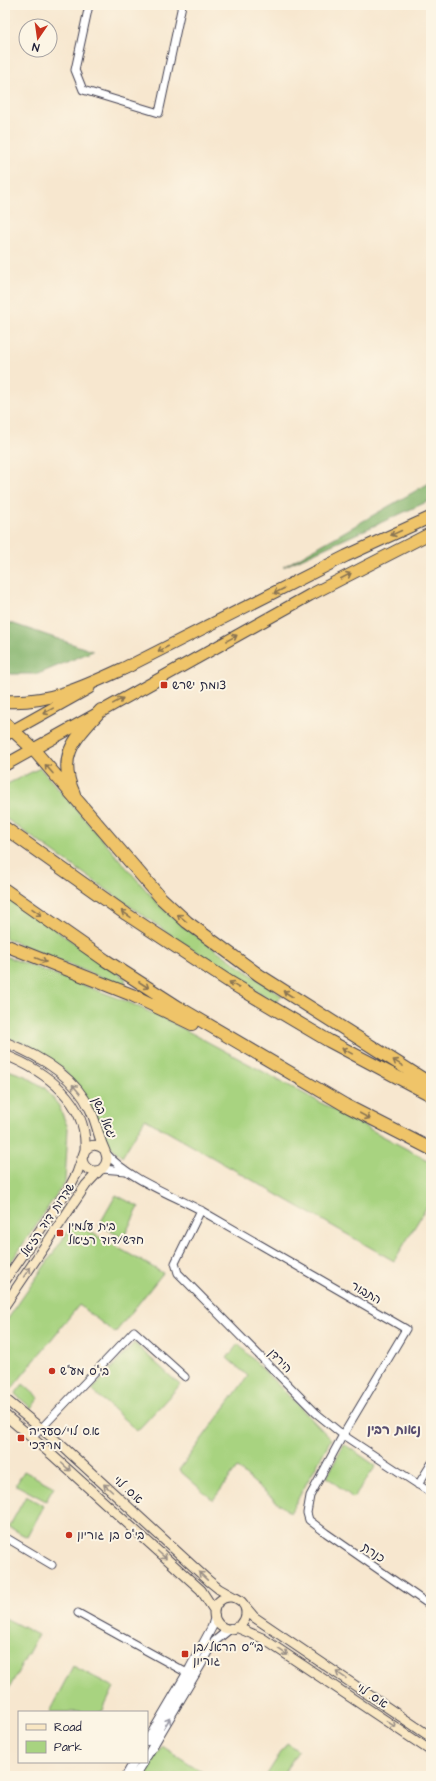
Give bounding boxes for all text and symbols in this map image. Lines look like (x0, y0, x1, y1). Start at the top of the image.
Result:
north arrow (18, 18, 58, 58)
text: N (31, 39, 41, 55)
one-way arrow (390, 530, 402, 537)
one-way arrow (340, 571, 352, 579)
one-way arrow (273, 588, 285, 595)
one-way arrow (226, 633, 238, 641)
one-way arrow (157, 646, 169, 653)
place label: צומת ישרש (172, 677, 226, 694)
marker: צומת ישרש (159, 680, 169, 690)
one-way arrow (112, 696, 124, 704)
one-way arrow (43, 708, 55, 715)
one-way arrow (44, 764, 54, 774)
one-way arrow (31, 908, 42, 916)
one-way arrow (121, 910, 132, 918)
one-way arrow (177, 913, 188, 922)
one-way arrow (35, 957, 47, 964)
one-way arrow (229, 981, 240, 990)
one-way arrow (138, 982, 150, 990)
one-way arrow (283, 990, 294, 998)
one-way arrow (341, 1047, 353, 1054)
one-way arrow (393, 1059, 404, 1067)
one-way arrow (71, 1084, 80, 1095)
street label: יגאל בשן (88, 1094, 120, 1142)
one-way arrow (359, 1112, 371, 1120)
street label: שדרות דוד רזיאל (17, 1179, 79, 1260)
place label: בית עלמין חדש/דוד רזיאל (68, 1218, 144, 1249)
marker: בית עלמין חדש/דוד רזיאל (55, 1228, 65, 1238)
one-way arrow (23, 1267, 31, 1278)
street label: התבור (348, 1277, 384, 1309)
street label: הירדן (264, 1345, 296, 1377)
place label: בי"ס מע"ש (60, 1363, 109, 1380)
marker: בי"ס מע"ש (47, 1366, 57, 1376)
district label: נאות רבין (367, 1421, 421, 1439)
place label: א.ס לוי/סעדיה מרדכי (29, 1423, 100, 1454)
marker: א.ס לוי/סעדיה מרדכי (16, 1433, 26, 1443)
one-way arrow (61, 1463, 72, 1472)
street label: א.ס. לוי (109, 1472, 147, 1508)
one-way arrow (103, 1484, 113, 1493)
place label: בי"ס בן גוריון (77, 1527, 144, 1544)
marker: בי"ס בן גוריון (64, 1530, 74, 1540)
street label: כנרת (358, 1539, 388, 1567)
one-way arrow (157, 1550, 167, 1560)
one-way arrow (199, 1572, 209, 1581)
place label: בי״ס הראל/בן גוריון (193, 1639, 263, 1670)
one-way arrow (277, 1648, 288, 1656)
marker: בי״ס הראל/בן גוריון (180, 1649, 190, 1659)
one-way arrow (336, 1671, 347, 1679)
street label: א.ס. לוי (353, 1679, 391, 1713)
legend (18, 1711, 148, 1763)
one-way arrow (163, 1717, 171, 1729)
text: Road (54, 1719, 82, 1736)
one-way arrow (385, 1720, 396, 1728)
text: Park (54, 1739, 82, 1756)

